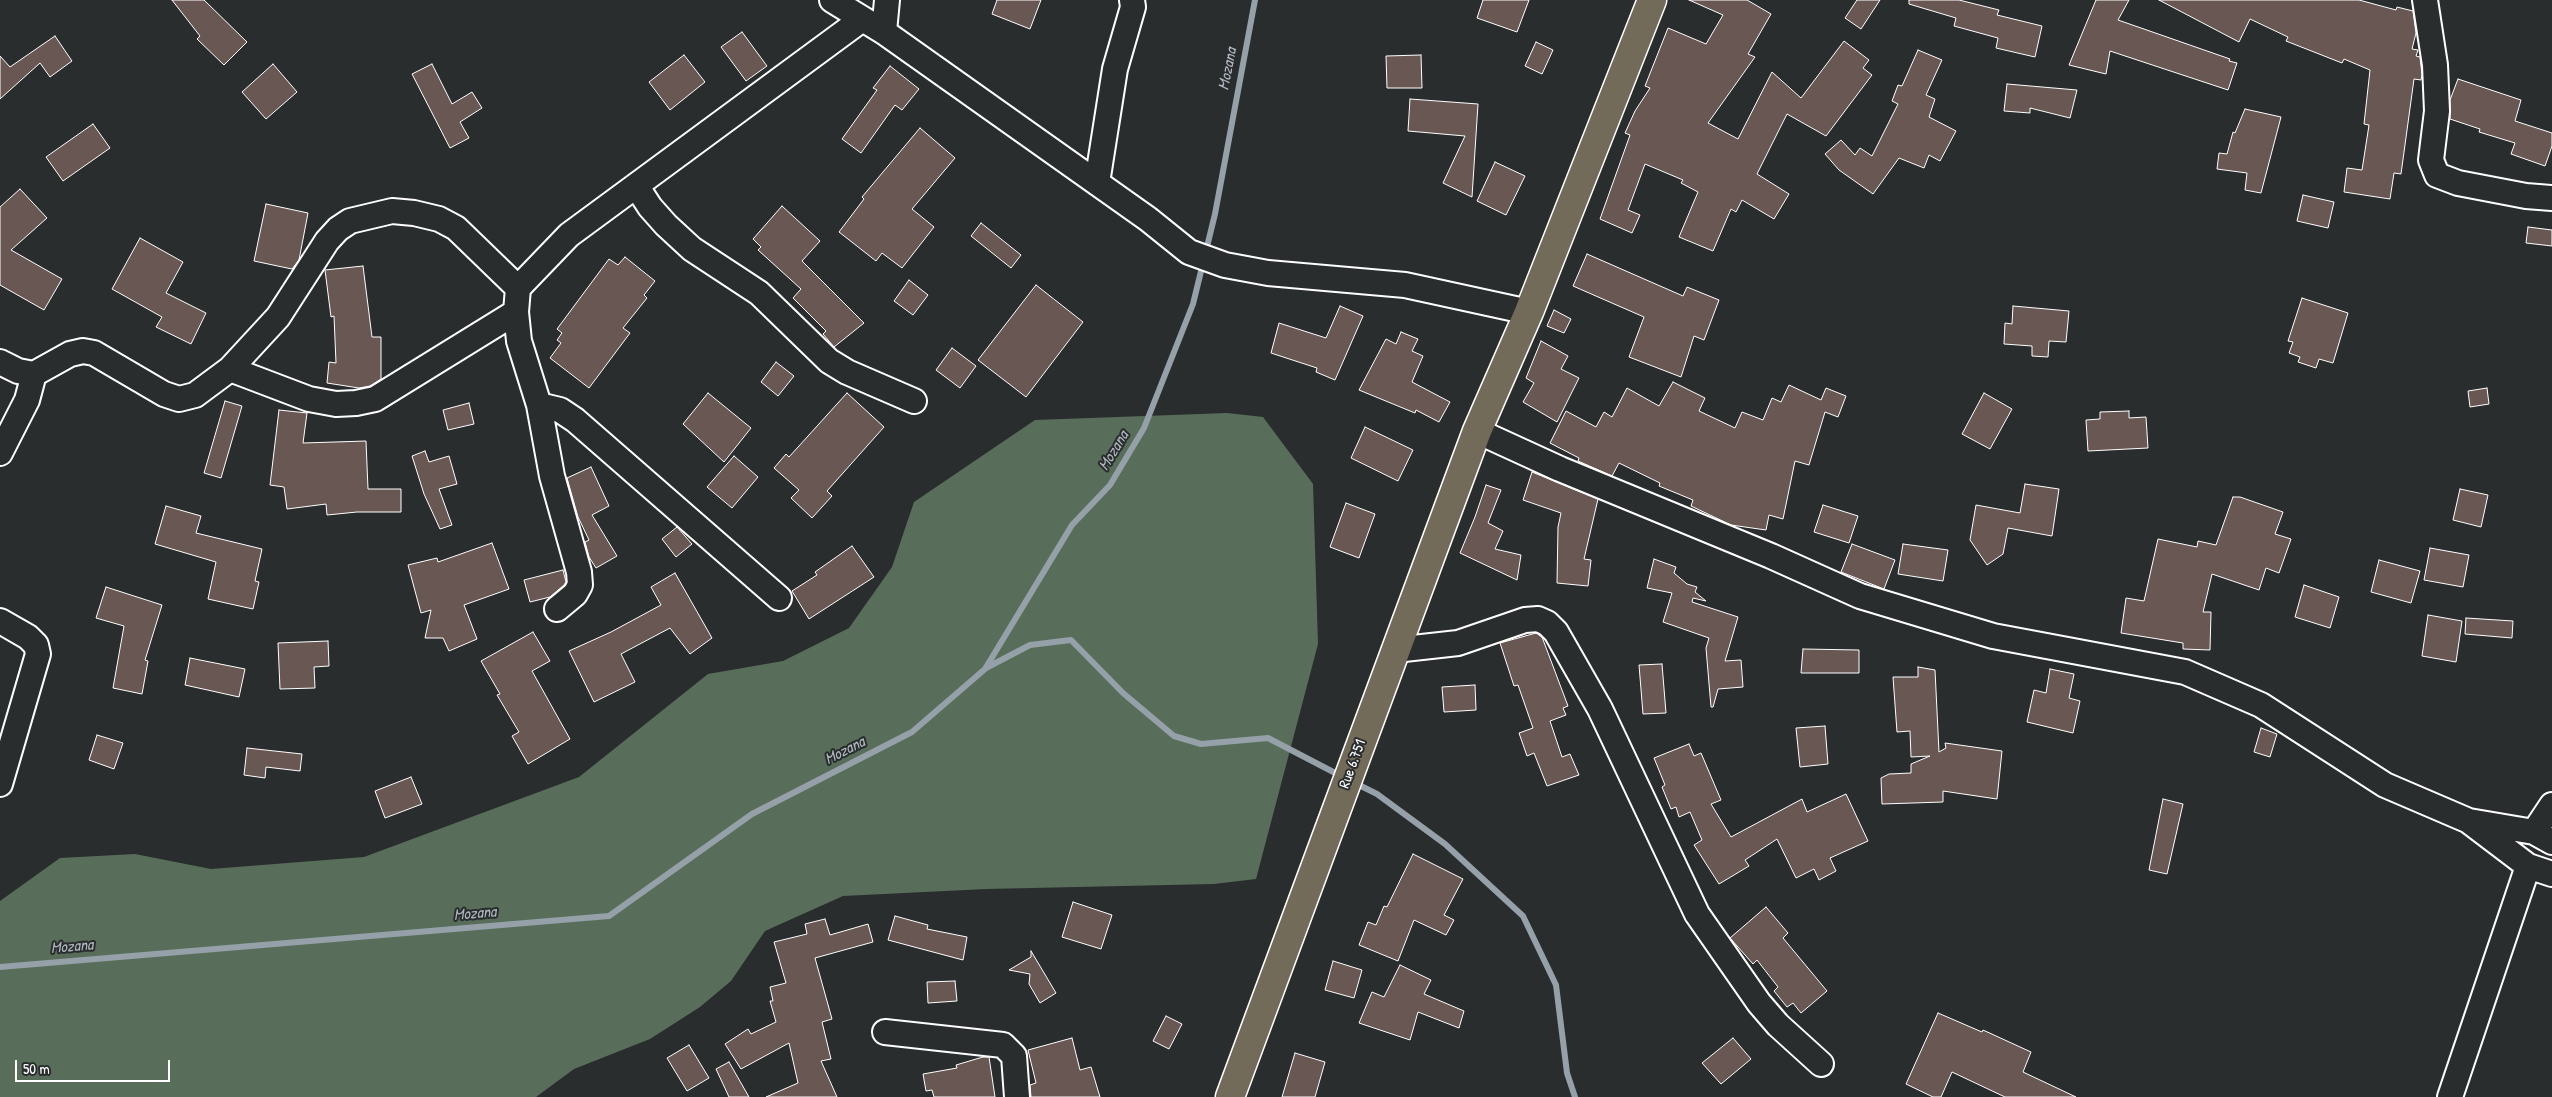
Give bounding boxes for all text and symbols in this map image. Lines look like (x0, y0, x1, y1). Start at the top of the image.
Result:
water label: Mozana (1215, 46, 1241, 92)
water label: Mozana (1095, 428, 1133, 474)
water label: Mozana (822, 733, 868, 769)
street label: Rue 6.751 (1336, 737, 1370, 791)
water label: Mozana (453, 903, 497, 925)
water label: Mozana (50, 936, 94, 958)
scale bar (18, 1050, 172, 1082)
text: 50 m (23, 1058, 50, 1079)

